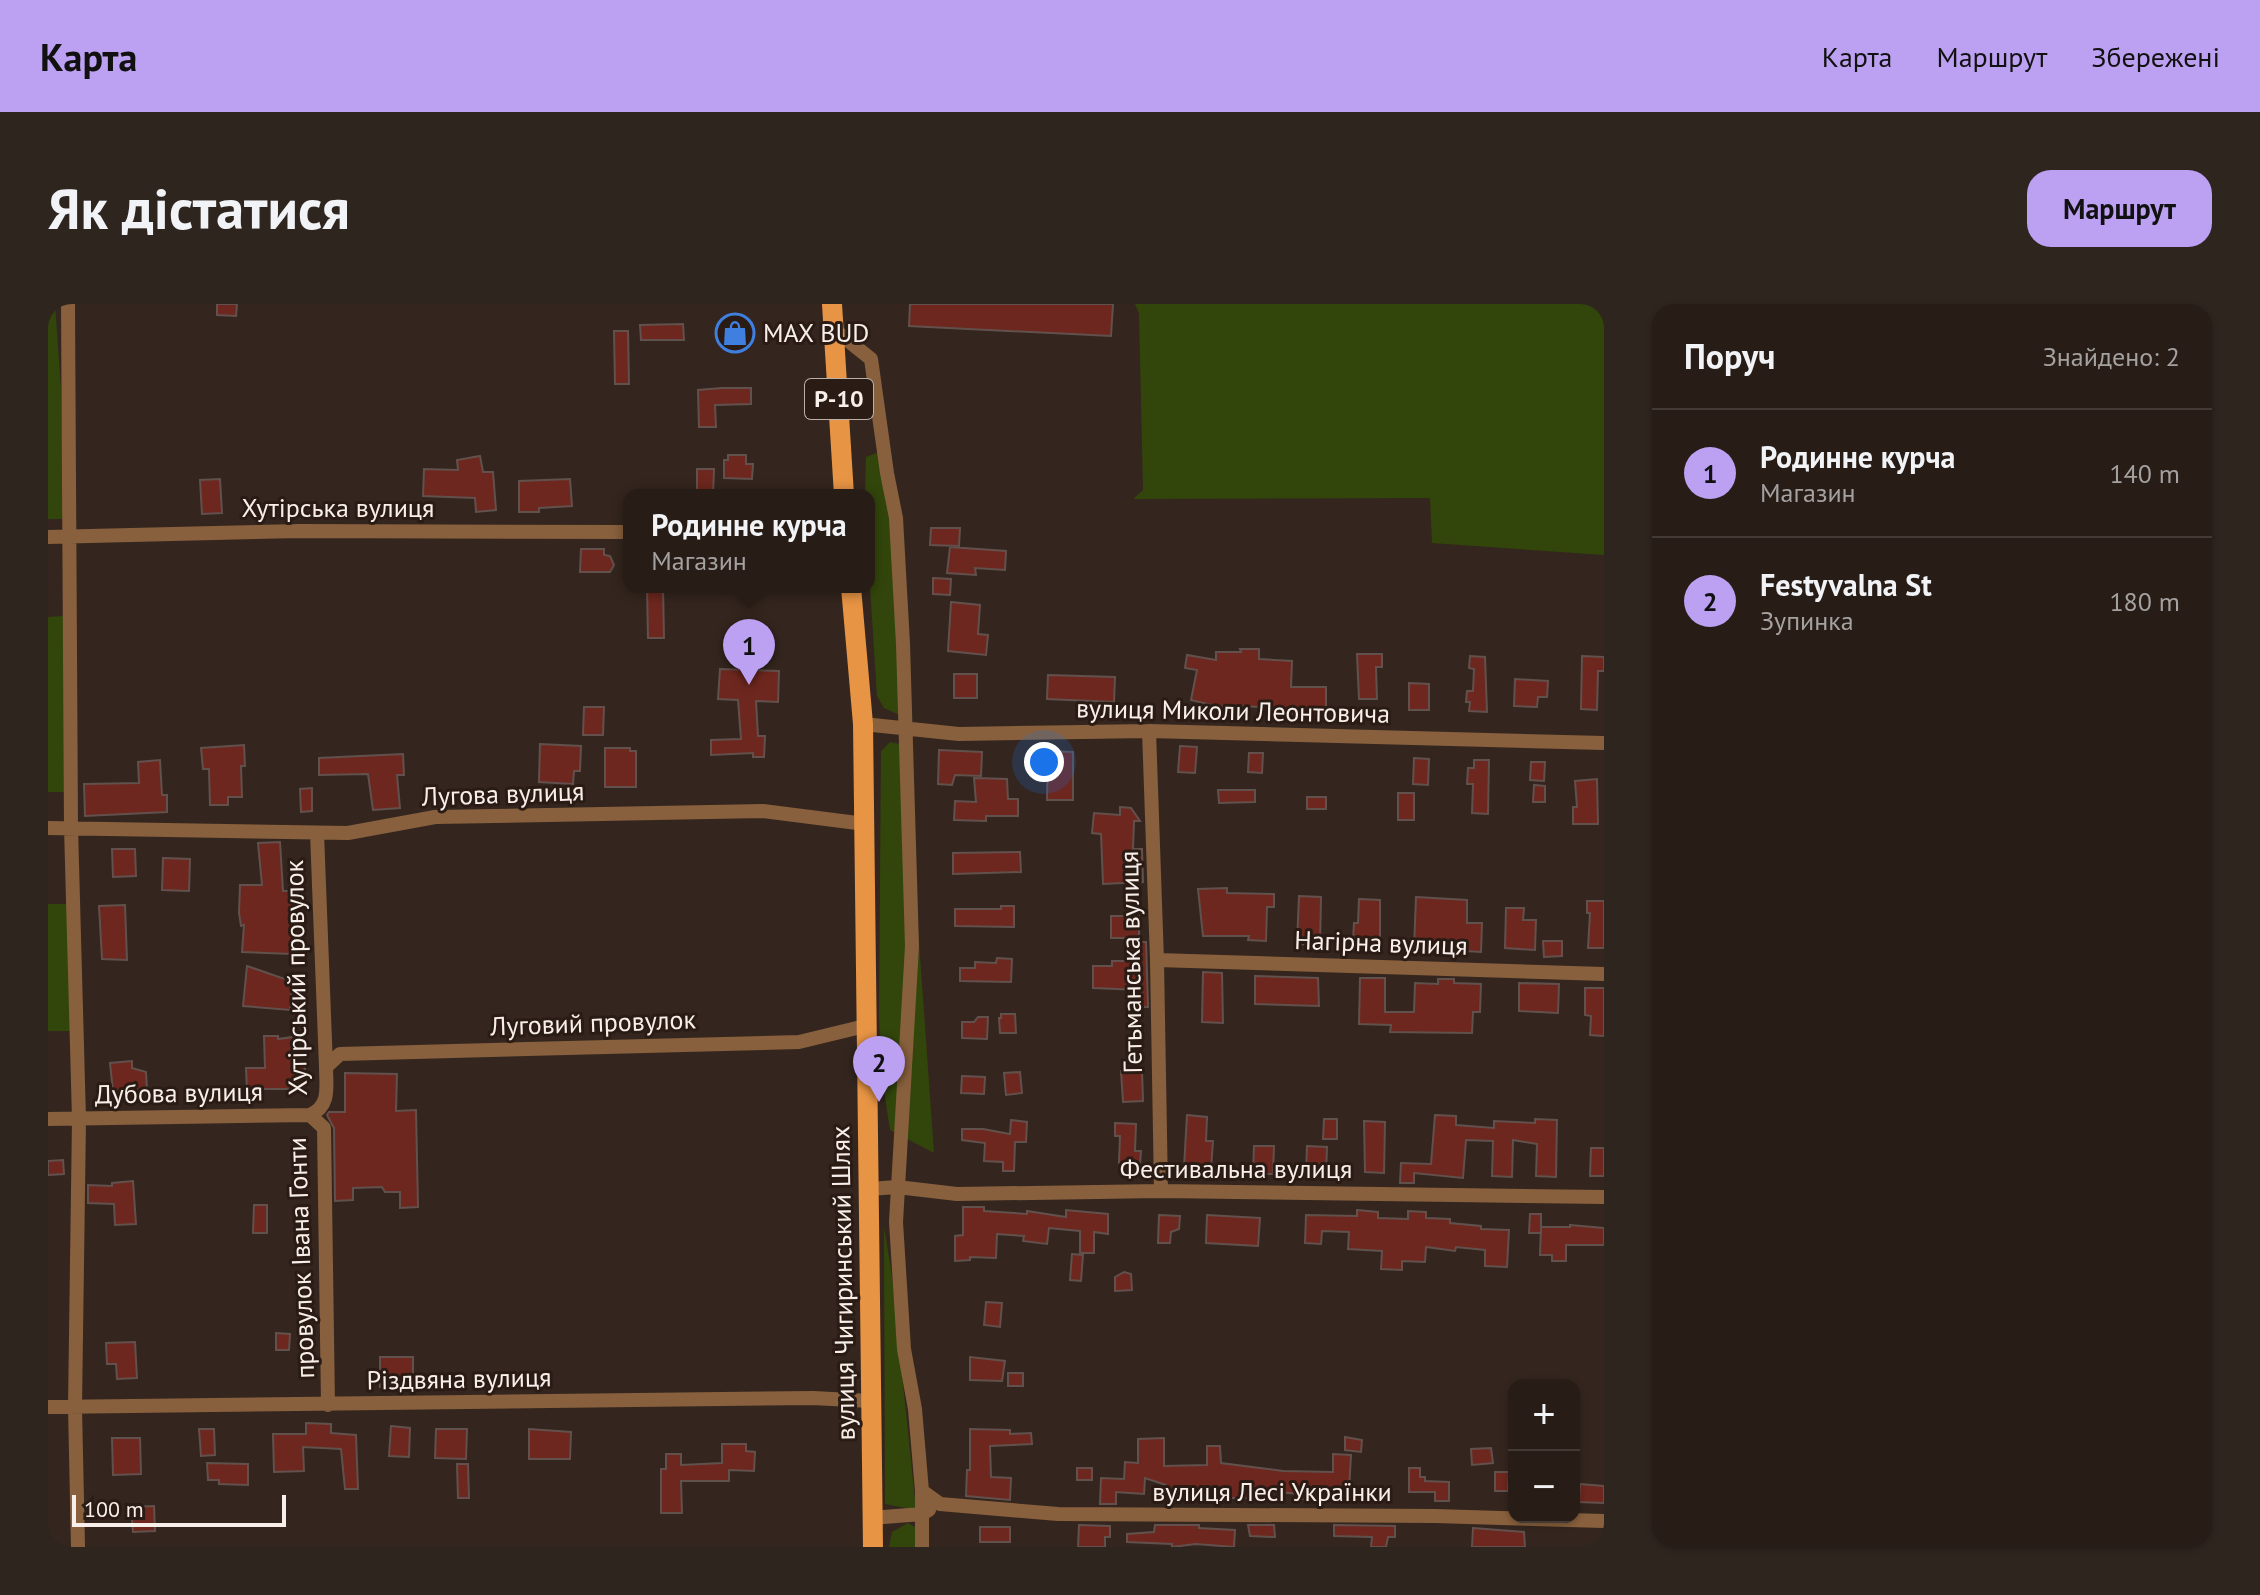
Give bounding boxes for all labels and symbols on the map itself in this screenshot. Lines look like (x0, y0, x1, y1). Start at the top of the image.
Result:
shop icon: MAX BUD (714, 312, 756, 354)
place label: MAX BUD (763, 316, 869, 349)
road number: Р-10 (805, 379, 873, 419)
street label: Хутірська вулиця (242, 491, 434, 524)
pin: 1 (723, 619, 775, 685)
street label: вулиця Миколи Леонтовича (1076, 691, 1390, 730)
your location (1024, 742, 1064, 782)
street label: Лугова вулиця (420, 774, 585, 813)
street label: Гетьманська вулиця (1112, 850, 1149, 1074)
street label: Хутірський провулок (277, 859, 314, 1096)
street label: Нагірна вулиця (1294, 923, 1468, 962)
street label: Луговий провулок (489, 1002, 697, 1043)
pin: 2 (853, 1036, 905, 1102)
street label: Дубова вулиця (95, 1075, 263, 1110)
street label: вулиця Чигиринський Шлях (823, 1125, 862, 1441)
street label: провулок Івана Гонти (280, 1137, 321, 1379)
street label: Фестивальна вулиця (1120, 1152, 1352, 1185)
street label: Різдвяна вулиця (366, 1360, 552, 1397)
street label: вулиця Лесі Українки (1152, 1475, 1392, 1508)
scale bar (72, 1491, 286, 1527)

